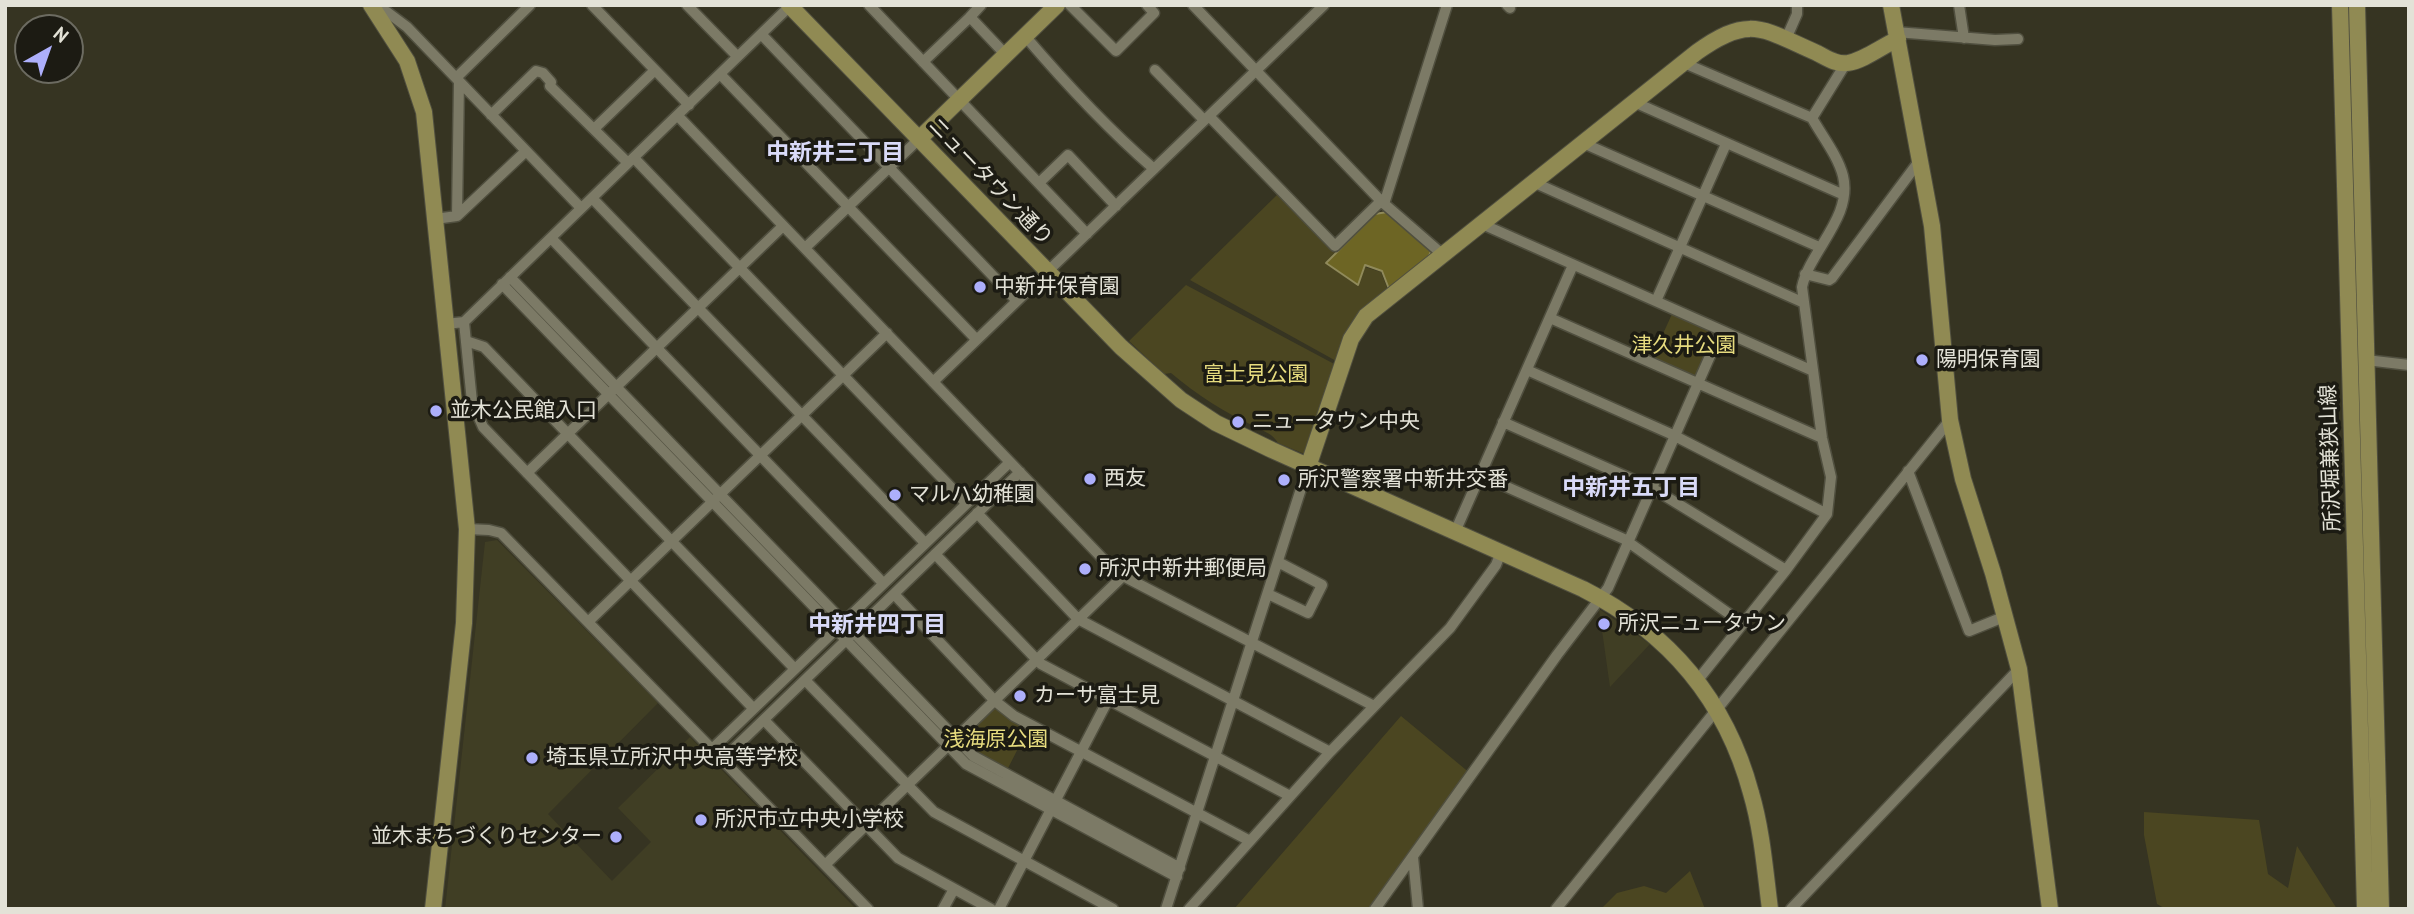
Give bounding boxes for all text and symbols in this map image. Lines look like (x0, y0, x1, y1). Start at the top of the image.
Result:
north arrow (14, 14, 84, 84)
text: N (49, 21, 74, 48)
street label: ニュータウン通り (923, 113, 1057, 251)
district label: 中新井三丁目 (766, 139, 904, 167)
place label: 中新井保育園 (994, 274, 1120, 300)
marker: 中新井保育園 (972, 279, 988, 295)
park label: 津久井公園 (1632, 333, 1736, 359)
place label: 陽明保育園 (1936, 347, 2041, 373)
marker: 陽明保育園 (1914, 352, 1930, 368)
park label: 富士見公園 (1204, 362, 1308, 388)
street label: 所沢堀兼狭山線 (2316, 384, 2346, 532)
place label: 並木公民館入口 (450, 398, 597, 424)
marker: 並木公民館入口 (428, 403, 444, 419)
place label: ニュータウン中央 (1252, 409, 1420, 435)
marker: ニュータウン中央 (1230, 414, 1246, 430)
place label: 西友 (1104, 466, 1146, 492)
place label: 所沢警察署中新井交番 (1298, 467, 1508, 493)
marker: 西友 (1082, 471, 1098, 487)
marker: 所沢警察署中新井交番 (1276, 472, 1292, 488)
district label: 中新井五丁目 (1562, 474, 1700, 502)
place label: マルハ幼稚園 (909, 482, 1035, 508)
marker: マルハ幼稚園 (887, 487, 903, 503)
place label: 所沢中新井郵便局 (1099, 556, 1267, 582)
marker: 所沢中新井郵便局 (1077, 561, 1093, 577)
district label: 中新井四丁目 (808, 611, 946, 639)
place label: 所沢ニュータウン (1618, 611, 1786, 637)
marker: 所沢ニュータウン (1596, 616, 1612, 632)
place label: カーサ富士見 (1034, 683, 1160, 709)
marker: カーサ富士見 (1012, 688, 1028, 704)
park label: 浅海原公園 (944, 727, 1048, 753)
place label: 埼玉県立所沢中央高等学校 (546, 745, 798, 771)
marker: 埼玉県立所沢中央高等学校 (524, 750, 540, 766)
place label: 所沢市立中央小学校 (715, 807, 904, 833)
marker: 所沢市立中央小学校 (693, 812, 709, 828)
place label: 並木まちづくりセンター (371, 824, 602, 850)
marker: 並木まちづくりセンター (608, 829, 624, 845)

